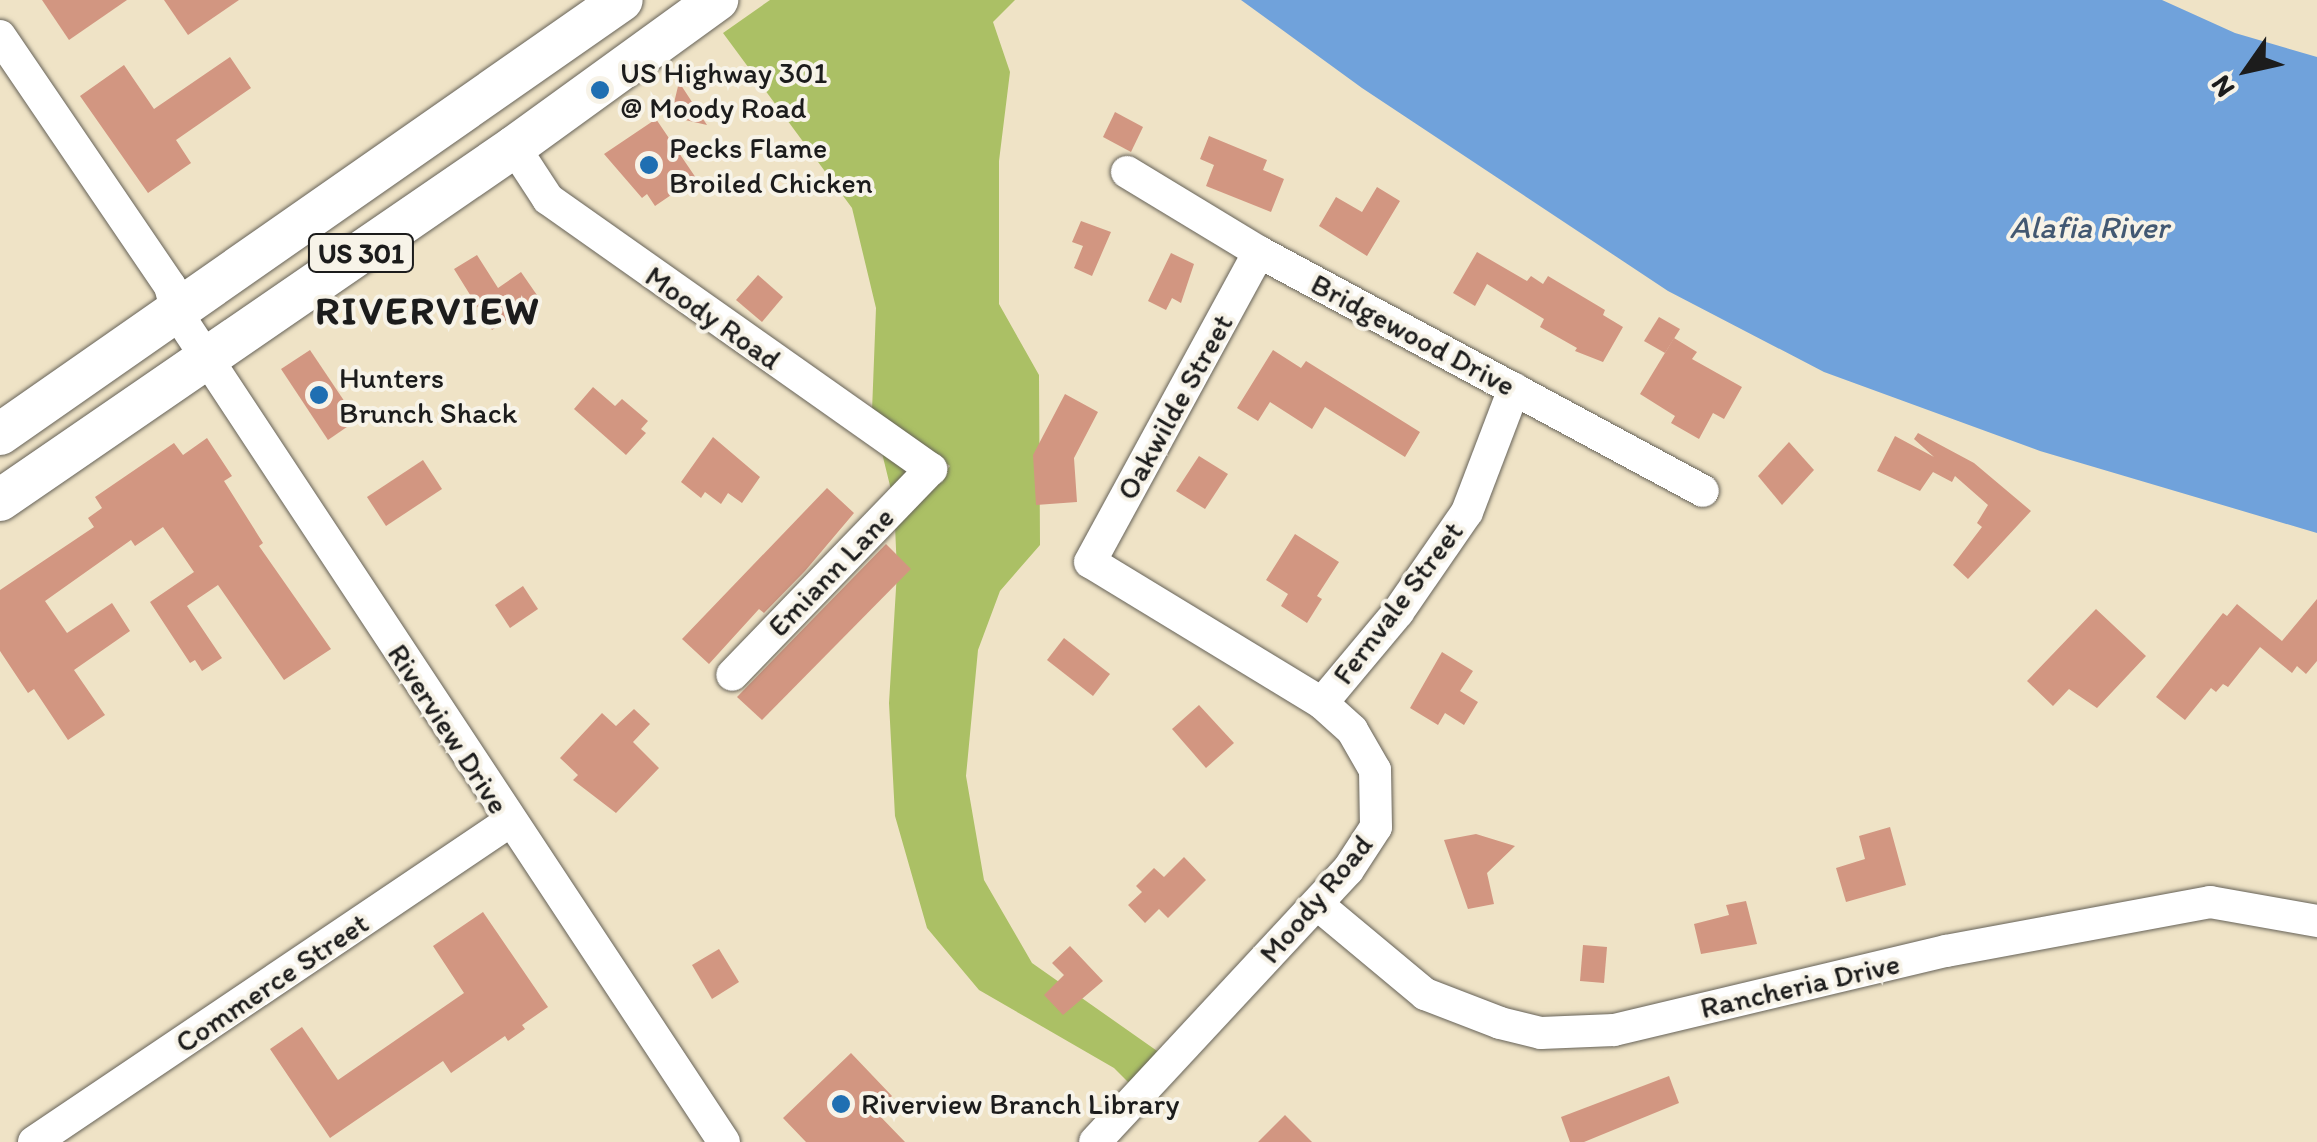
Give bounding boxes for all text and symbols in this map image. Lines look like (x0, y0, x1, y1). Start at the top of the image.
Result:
north arrow (2197, 20, 2297, 120)
place label: US Highway 301 @ Moody Road (620, 55, 827, 126)
text: N (2203, 69, 2242, 104)
marker: US Highway 301 @ Moody Road (589, 79, 611, 101)
place label: Pecks Flame Broiled Chicken (669, 130, 873, 200)
marker: Pecks Flame Broiled Chicken (638, 154, 660, 176)
water label: Alafia River (2009, 208, 2169, 246)
road number: US 301 (306, 230, 416, 276)
street label: Moody Road (639, 258, 787, 378)
street label: Bridgewood Drive (1305, 266, 1521, 404)
district label: RIVERVIEW (315, 286, 541, 334)
street label: Oakwilde Street (1109, 308, 1241, 506)
place label: Hunters Brunch Shack (339, 360, 518, 430)
marker: Hunters Brunch Shack (308, 384, 330, 406)
street label: Emiann Lane (760, 500, 902, 644)
street label: Fernvale Street (1325, 515, 1471, 691)
street label: Riverview Drive (380, 637, 516, 821)
street label: Moody Road (1252, 828, 1380, 970)
street label: Commerce Street (169, 905, 375, 1061)
street label: Rancheria Drive (1697, 946, 1903, 1026)
place label: Riverview Branch Library (861, 1086, 1180, 1122)
marker: Riverview Branch Library (830, 1093, 852, 1115)

